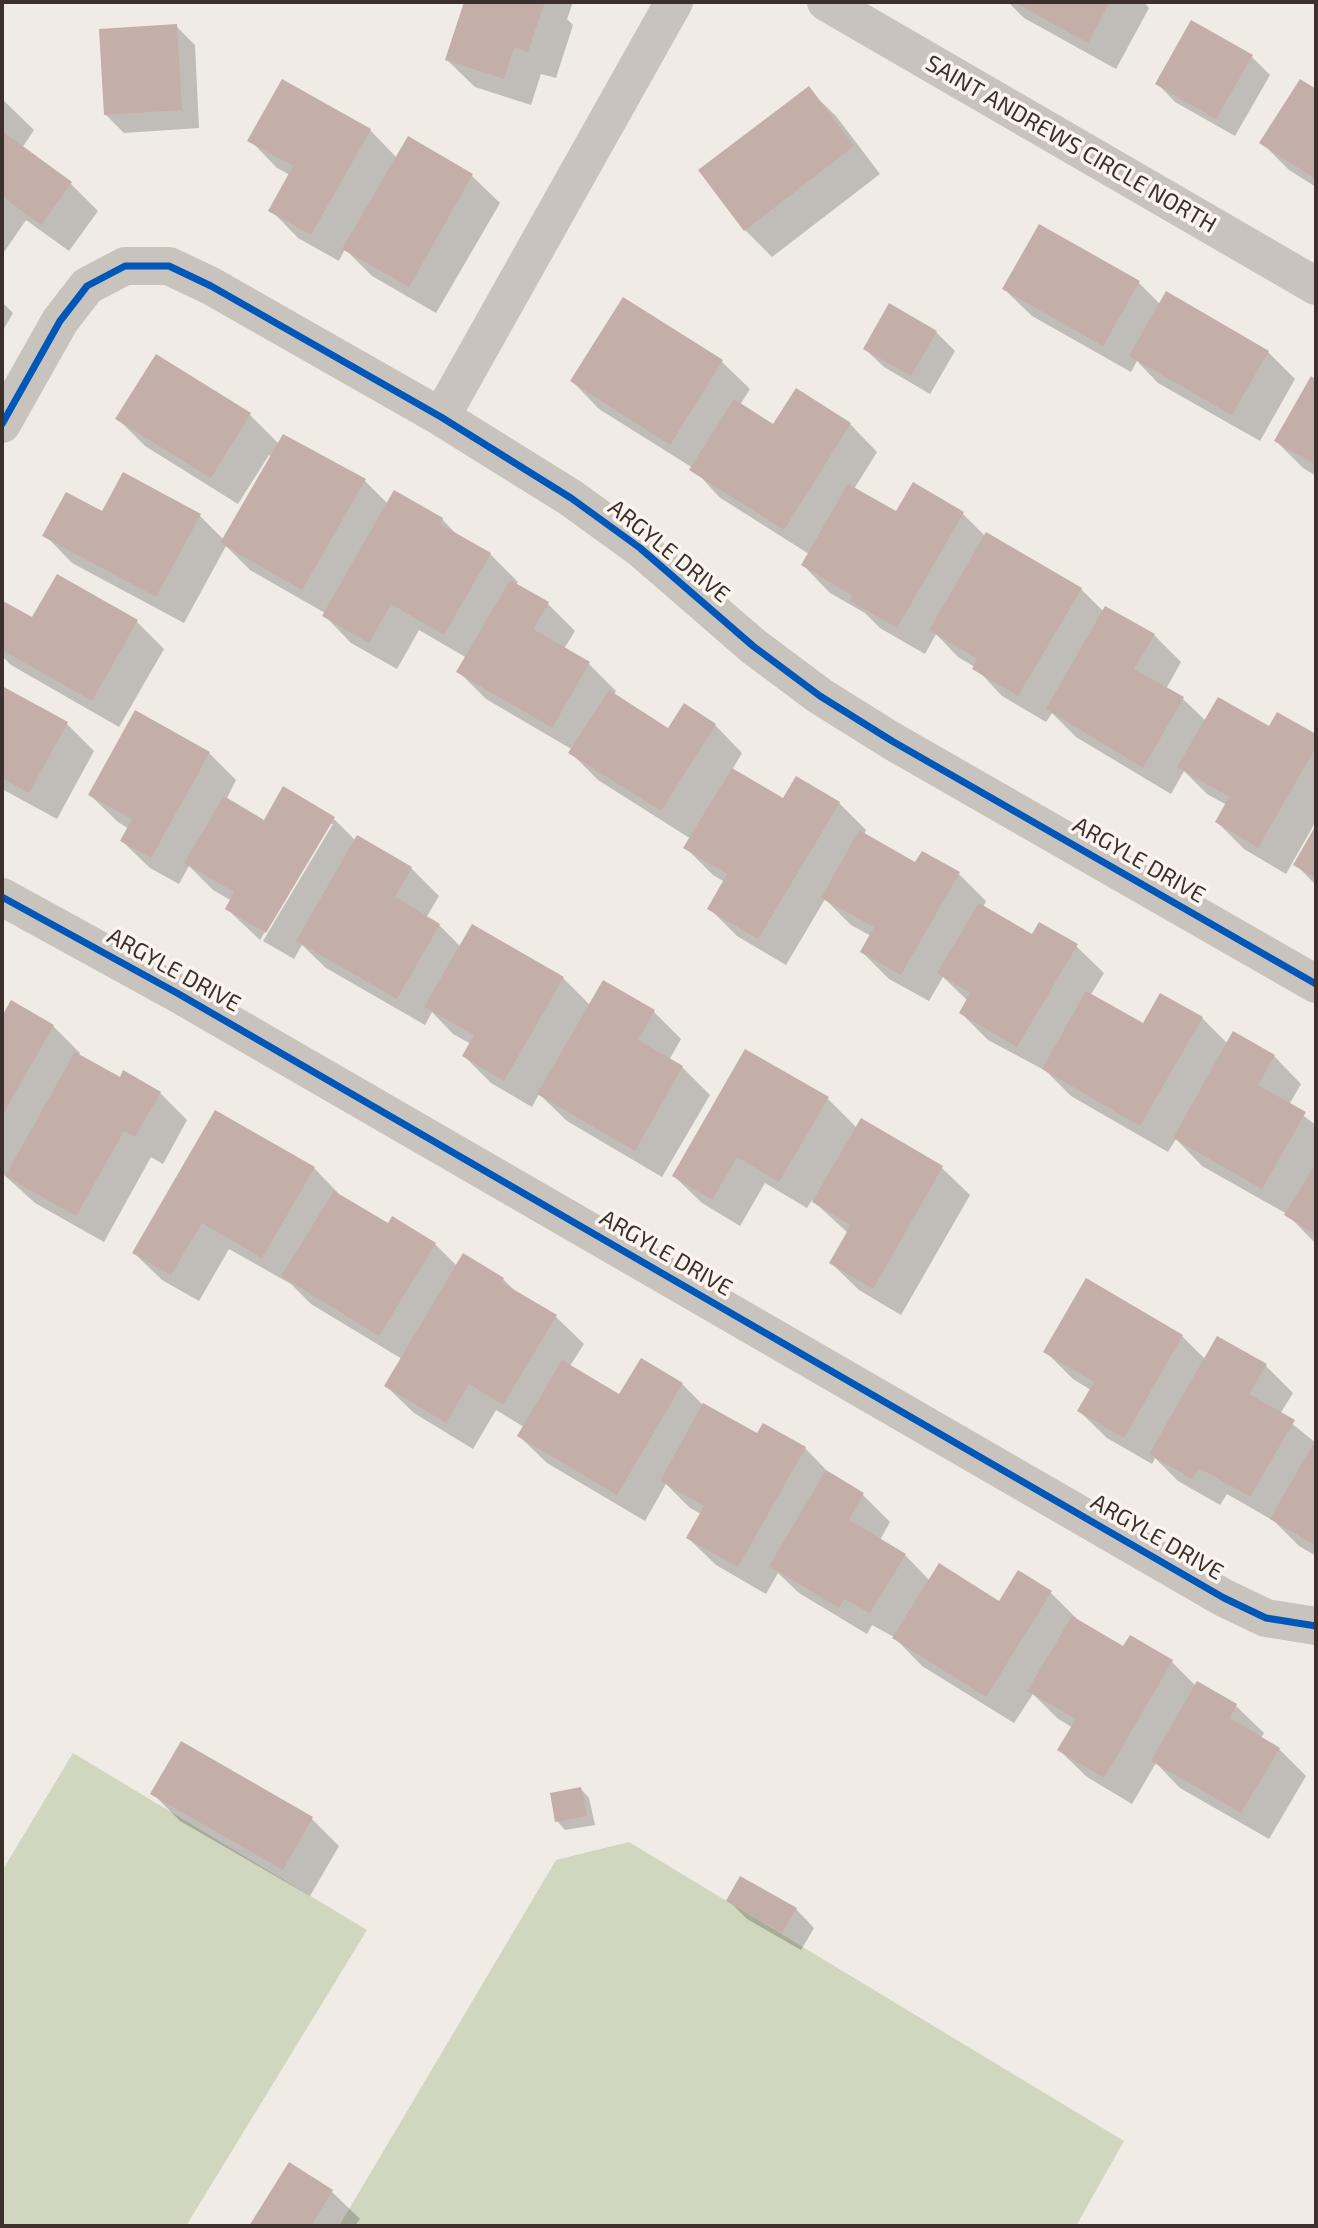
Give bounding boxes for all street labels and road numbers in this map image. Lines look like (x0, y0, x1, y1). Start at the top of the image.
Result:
street label: SAINT ANDREWS CIRCLE NORTH (921, 49, 1221, 239)
street label: ARGYLE DRIVE (603, 494, 735, 608)
street label: ARGYLE DRIVE (1068, 811, 1210, 909)
street label: ARGYLE DRIVE (103, 922, 245, 1018)
street label: ARGYLE DRIVE (595, 1204, 737, 1302)
street label: ARGYLE DRIVE (1086, 1488, 1228, 1586)

